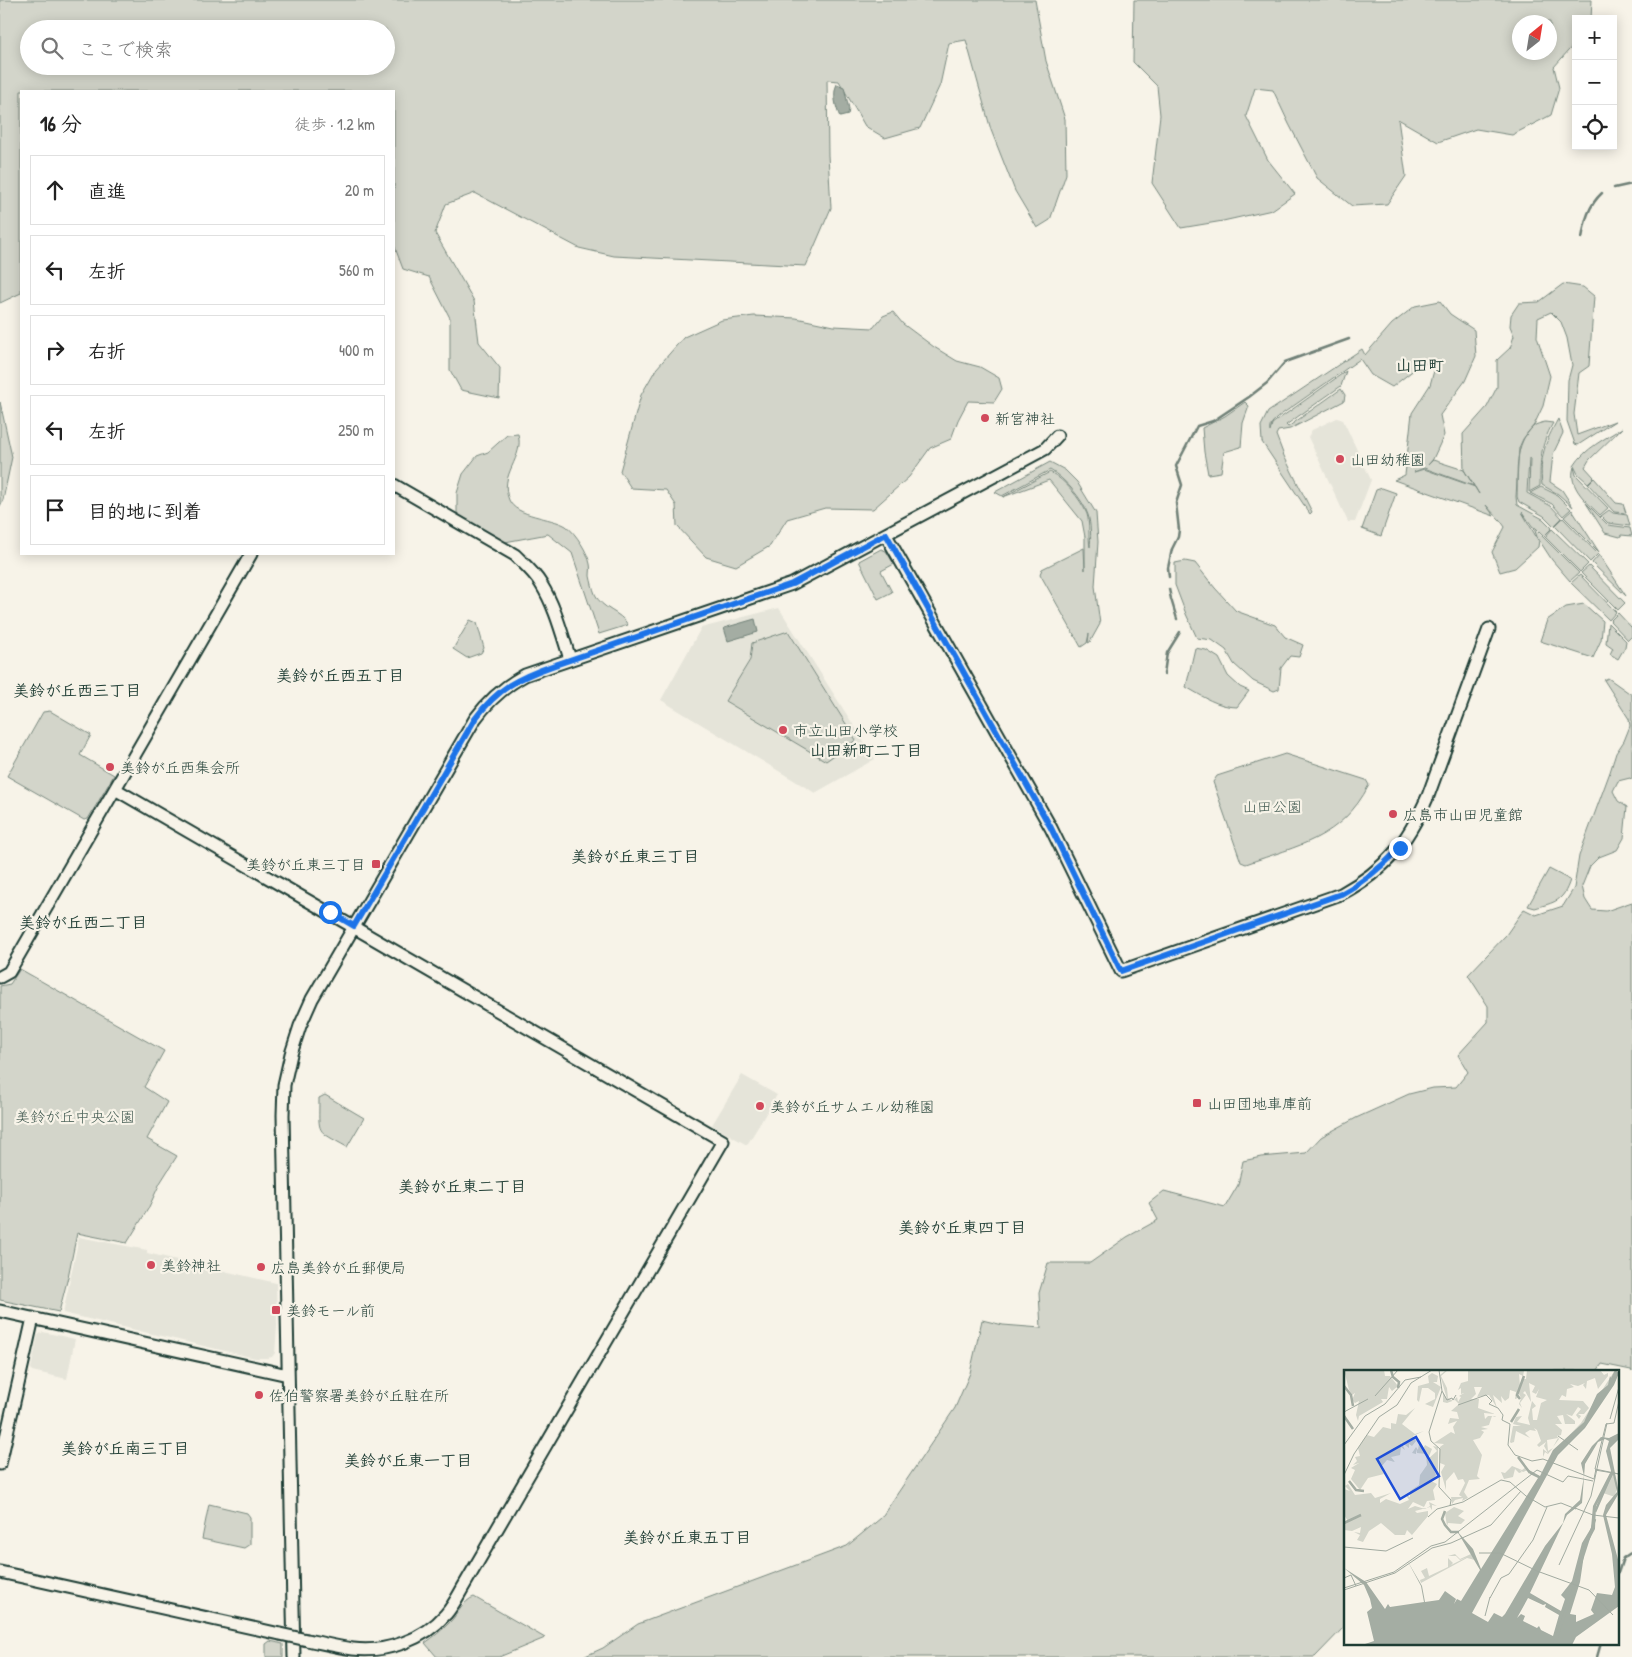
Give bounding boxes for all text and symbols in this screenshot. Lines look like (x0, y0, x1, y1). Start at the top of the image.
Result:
north arrow (1512, 15, 1557, 60)
map controls (1572, 15, 1617, 150)
button: + (1572, 15, 1617, 60)
search box (20, 20, 395, 75)
icon: search (38, 34, 66, 62)
text: ここで検索 (78, 36, 173, 62)
button: − (1572, 60, 1617, 105)
button: locate (1572, 105, 1617, 150)
text: 16 分 (40, 109, 82, 138)
text: 徒歩 · 1.2 km (295, 113, 375, 135)
icon: ahead (41, 176, 69, 204)
text: 直進 (88, 178, 126, 204)
text: 20 m (345, 179, 374, 201)
icon: left (41, 256, 69, 284)
text: 左折 (88, 258, 126, 284)
text: 560 m (339, 259, 374, 281)
icon: right (41, 336, 69, 364)
text: 右折 (88, 338, 126, 364)
text: 400 m (339, 339, 374, 361)
district label: 山田町 (1396, 354, 1444, 376)
place label: 新宮神社 (995, 408, 1055, 429)
marker: 新宮神社 (979, 412, 991, 424)
icon: left (41, 416, 69, 444)
text: 左折 (88, 418, 126, 444)
text: 250 m (338, 419, 374, 441)
place label: 山田幼稚園 (1350, 449, 1425, 470)
marker: 山田幼稚園 (1334, 453, 1346, 465)
icon: arrive (41, 496, 69, 524)
text: 目的地に到着 (88, 498, 202, 524)
district label: 美鈴が丘西五丁目 (276, 664, 404, 686)
district label: 美鈴が丘西三丁目 (13, 679, 141, 701)
place label: 市立山田小学校 (793, 720, 898, 741)
marker: 市立山田小学校 (777, 724, 789, 736)
district label: 山田新町二丁目 (810, 739, 922, 761)
place label: 美鈴が丘西集会所 (120, 757, 240, 778)
marker: 美鈴が丘西集会所 (104, 761, 116, 773)
park label: 山田公園 (1242, 796, 1302, 817)
place label: 広島市山田児童館 (1403, 804, 1523, 825)
marker: 広島市山田児童館 (1387, 808, 1399, 820)
route end (1389, 837, 1412, 860)
district label: 美鈴が丘東三丁目 (571, 845, 699, 867)
place label: 美鈴が丘東三丁目 (246, 854, 366, 875)
marker: 美鈴が丘東三丁目 (370, 858, 382, 870)
route start (319, 901, 342, 924)
district label: 美鈴が丘西二丁目 (19, 911, 147, 933)
place label: 山田団地車庫前 (1207, 1093, 1312, 1114)
place label: 美鈴が丘サムエル幼稚園 (770, 1096, 934, 1117)
marker: 山田団地車庫前 (1191, 1097, 1203, 1109)
marker: 美鈴が丘サムエル幼稚園 (754, 1100, 766, 1112)
park label: 美鈴が丘中央公園 (15, 1106, 135, 1127)
district label: 美鈴が丘東二丁目 (398, 1175, 526, 1197)
district label: 美鈴が丘東四丁目 (898, 1216, 1026, 1238)
place label: 美鈴神社 (161, 1255, 221, 1276)
place label: 広島美鈴が丘郵便局 (271, 1257, 406, 1278)
marker: 美鈴神社 (145, 1259, 157, 1271)
marker: 広島美鈴が丘郵便局 (255, 1261, 267, 1273)
place label: 美鈴モール前 (286, 1300, 375, 1321)
marker: 美鈴モール前 (270, 1304, 282, 1316)
inset map (1344, 1370, 1620, 1644)
place label: 佐伯警察署美鈴が丘駐在所 (269, 1385, 449, 1406)
marker: 佐伯警察署美鈴が丘駐在所 (253, 1389, 265, 1401)
district label: 美鈴が丘南三丁目 (61, 1437, 189, 1459)
district label: 美鈴が丘東一丁目 (344, 1449, 472, 1471)
district label: 美鈴が丘東五丁目 (623, 1526, 751, 1548)

